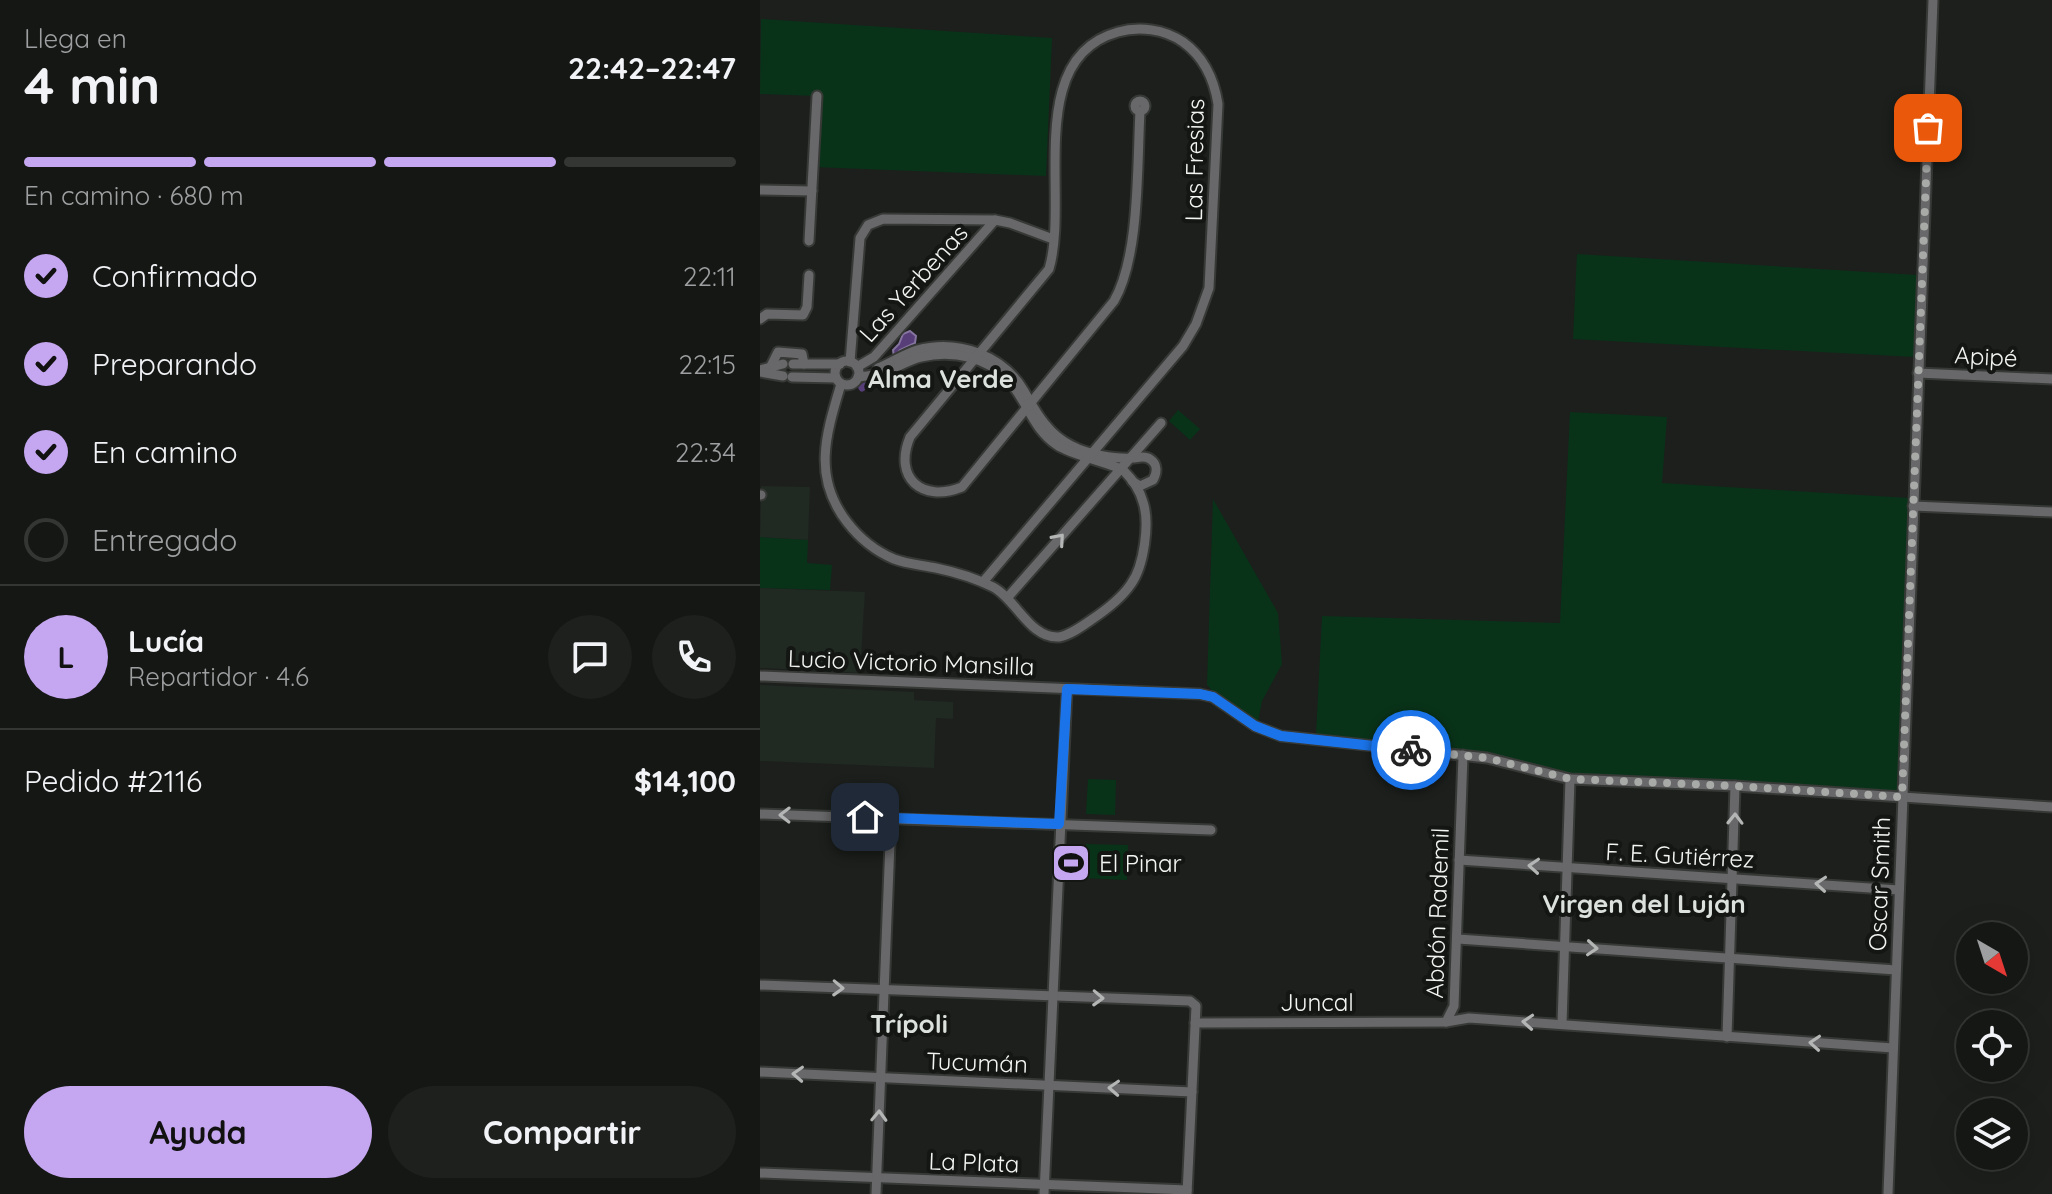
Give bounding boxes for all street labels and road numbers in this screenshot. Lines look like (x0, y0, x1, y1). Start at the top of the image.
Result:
street label: Las Fresias (1178, 98, 1210, 222)
street label: Las Yerbenas (852, 218, 974, 348)
street label: Apipé (1954, 339, 2018, 373)
street label: Lucio Victorio Mansilla (787, 643, 1035, 681)
street label: Oscar Smith (1862, 816, 1896, 952)
street label: Abdón Rademil (1419, 827, 1455, 999)
street label: F. E. Gutiérrez (1605, 836, 1755, 874)
street label: Juncal (1280, 987, 1354, 1017)
street label: Tucumán (926, 1045, 1028, 1079)
street label: La Plata (928, 1145, 1020, 1179)

